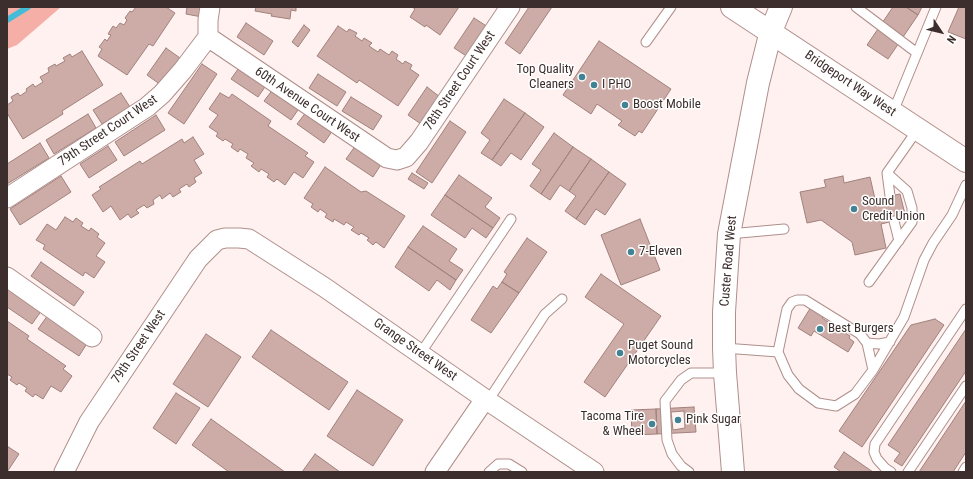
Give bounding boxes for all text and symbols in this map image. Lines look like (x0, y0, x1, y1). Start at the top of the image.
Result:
north arrow (921, 12, 961, 52)
street label: 78th Street Court West (421, 28, 499, 134)
text: N (944, 33, 958, 46)
street label: Bridgeport Way West (801, 48, 899, 120)
place label: Top Quality Cleaners (516, 62, 574, 93)
street label: 60th Avenue Court West (252, 64, 362, 146)
marker: Top Quality Cleaners (577, 72, 587, 82)
place label: I PHO (602, 77, 631, 93)
marker: I PHO (589, 80, 599, 90)
street label: 79th Street Court West (55, 92, 161, 170)
place label: Boost Mobile (633, 97, 701, 113)
marker: Boost Mobile (620, 100, 630, 110)
place label: Sound Credit Union (862, 194, 925, 225)
marker: Sound Credit Union (849, 204, 859, 214)
street label: Custer Road West (717, 215, 741, 307)
place label: 7-Eleven (639, 244, 682, 260)
marker: 7-Eleven (626, 247, 636, 257)
street label: 79th Street West (109, 307, 169, 387)
street label: Grange Street West (370, 315, 460, 385)
place label: Best Burgers (828, 321, 894, 337)
marker: Best Burgers (815, 324, 825, 334)
place label: Puget Sound Motorcycles (628, 338, 693, 369)
marker: Puget Sound Motorcycles (615, 348, 625, 358)
place label: Tacoma Tire & Wheel (581, 409, 644, 440)
place label: Pink Sugar (686, 412, 741, 428)
marker: Pink Sugar (673, 415, 683, 425)
marker: Tacoma Tire & Wheel (647, 419, 657, 429)

